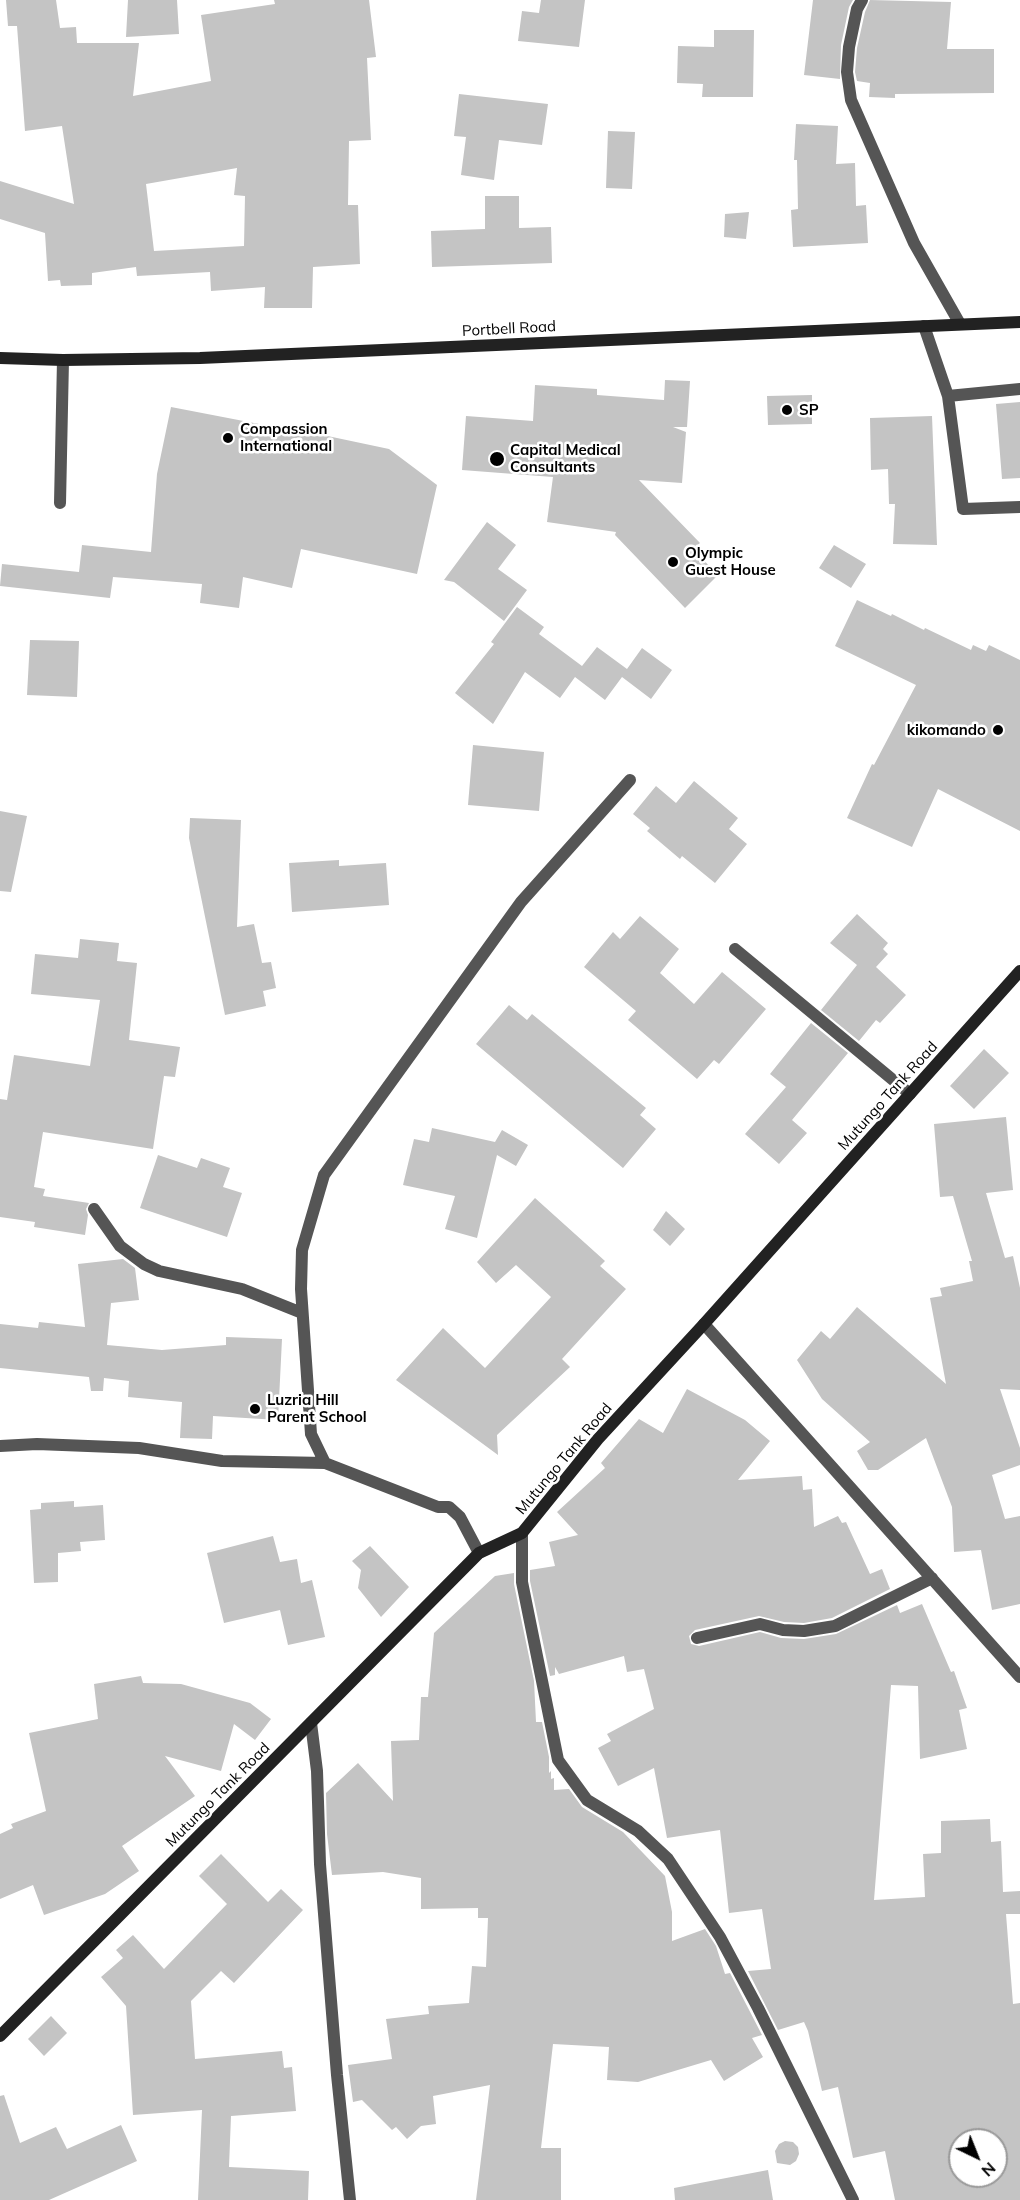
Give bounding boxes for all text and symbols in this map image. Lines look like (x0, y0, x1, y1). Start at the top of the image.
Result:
street label: Portbell Road (462, 318, 556, 340)
place label: SP (799, 401, 819, 419)
marker: SP (780, 403, 794, 417)
place label: Compassion International (240, 420, 332, 455)
marker: Compassion International (221, 431, 235, 445)
place label: Capital Medical Consultants (510, 441, 621, 476)
marker: Capital Medical Consultants (488, 450, 506, 468)
place label: Olympic Guest House (685, 544, 776, 579)
marker: Olympic Guest House (666, 555, 680, 569)
place label: kikomando (907, 721, 986, 739)
marker: kikomando (991, 723, 1005, 737)
street label: Mutungo Tank Road (835, 1038, 941, 1154)
place label: Luzria Hill Parent School (267, 1391, 367, 1426)
street label: Mutungo Tank Road (512, 1400, 616, 1518)
marker: Luzria Hill Parent School (248, 1402, 262, 1416)
street label: Mutungo Tank Road (162, 1739, 274, 1851)
north arrow (948, 2128, 1008, 2188)
text: N (978, 2158, 1000, 2181)

